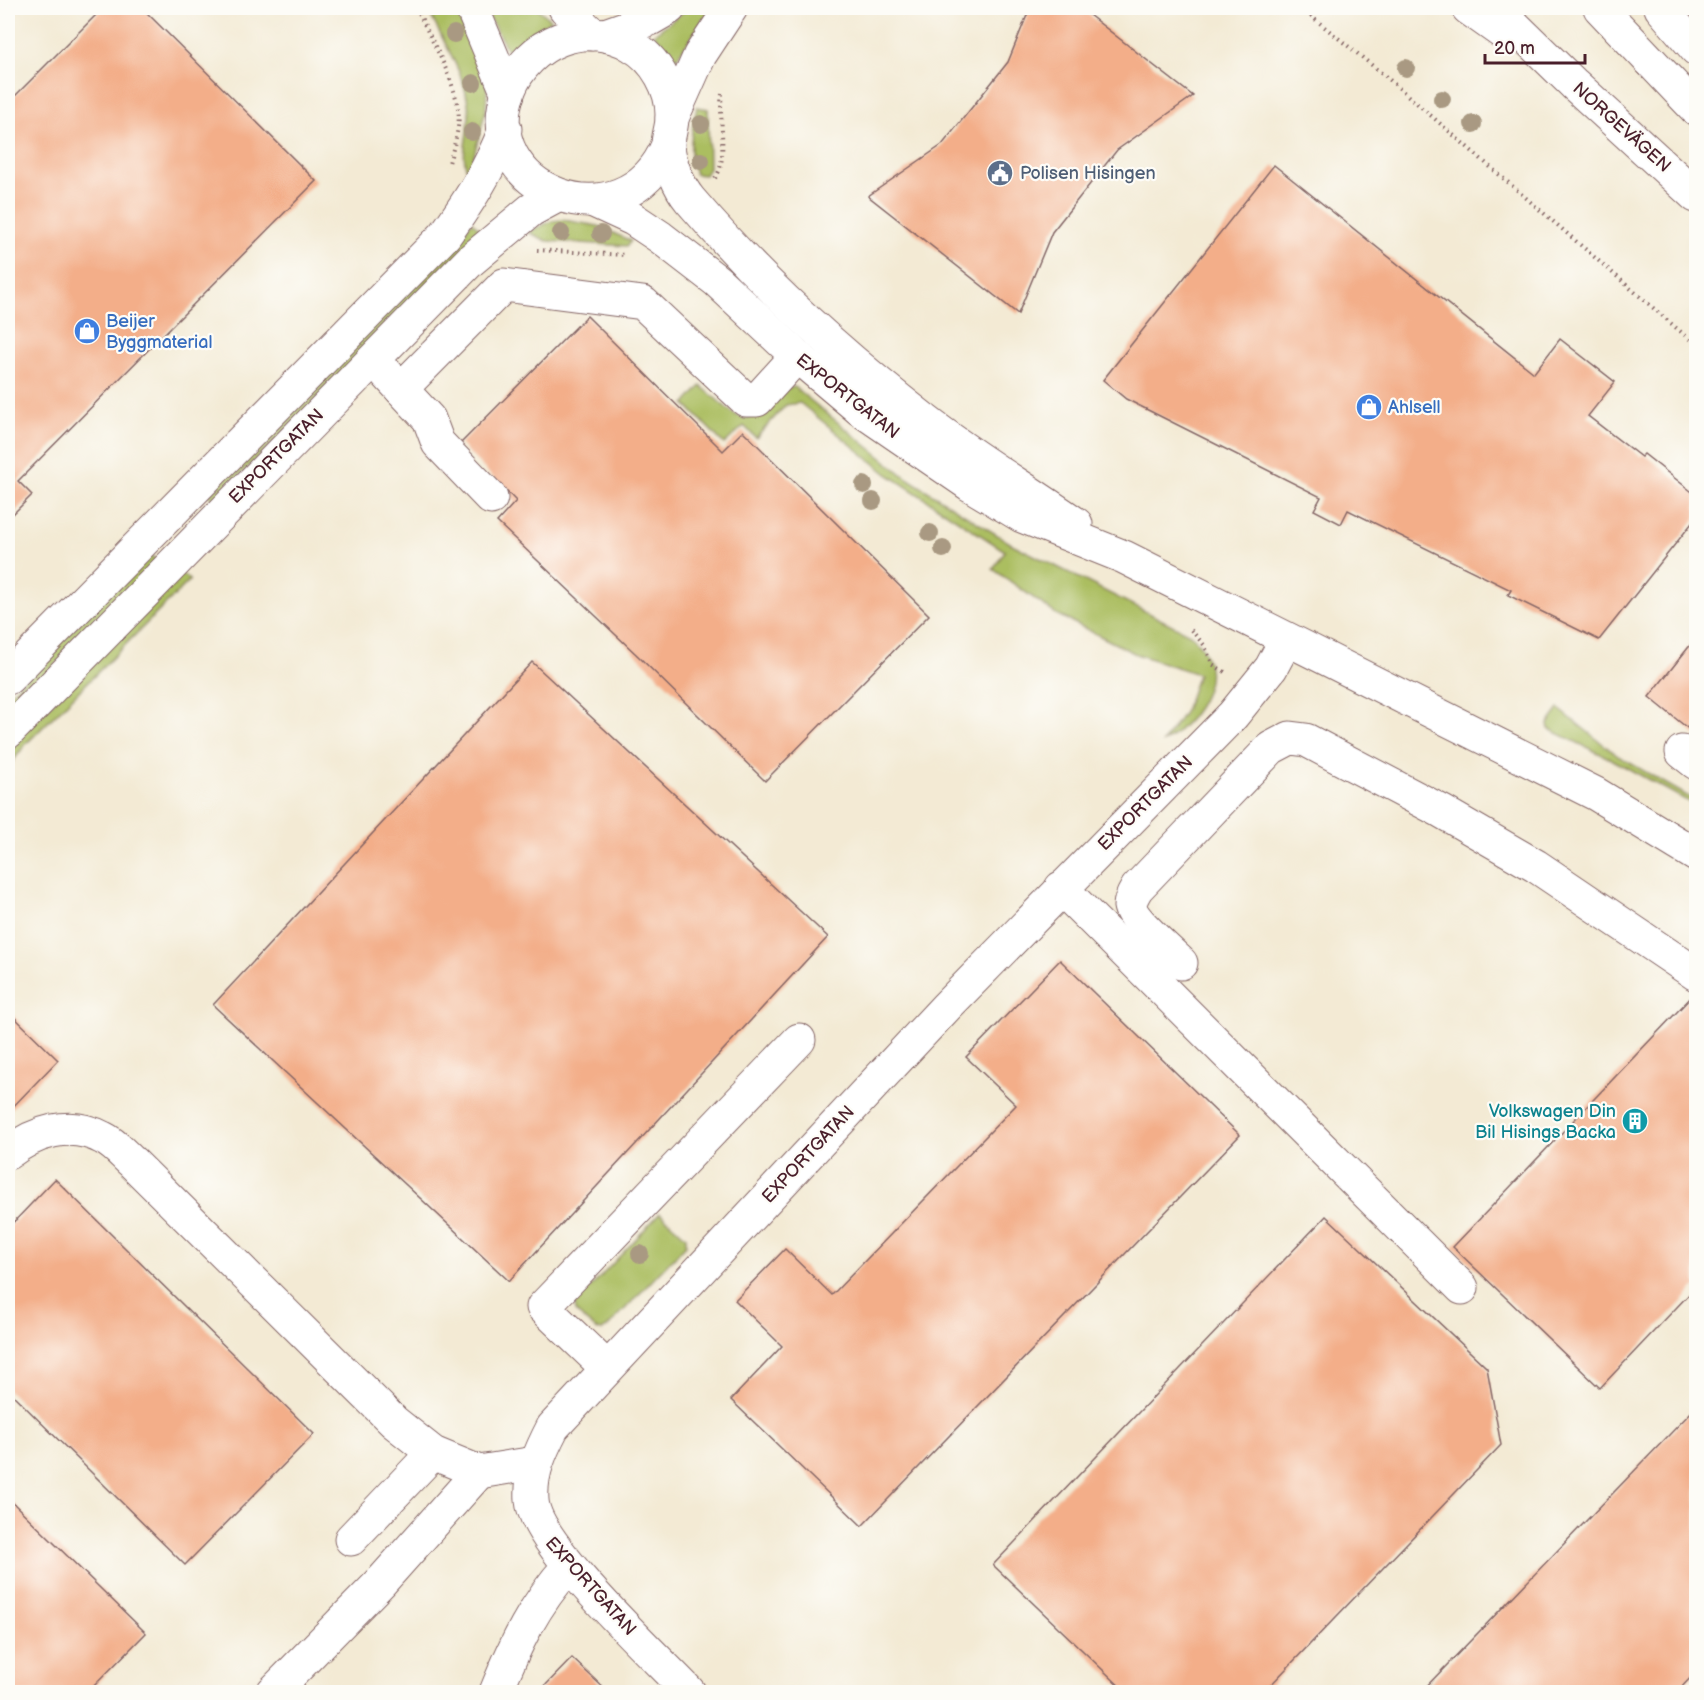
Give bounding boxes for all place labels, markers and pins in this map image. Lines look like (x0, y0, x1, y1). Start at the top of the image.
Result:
public building icon: Polisen Hisingen (985, 158, 1015, 188)
place label: Polisen Hisingen (1020, 163, 1156, 184)
place label: Beijer Byggmaterial (106, 311, 212, 353)
shop icon: Beijer Byggmaterial (72, 316, 102, 346)
shop icon: Ahlsell (1354, 392, 1384, 422)
place label: Ahlsell (1388, 397, 1441, 418)
place label: Volkswagen Din Bil Hisings Backa (1475, 1101, 1616, 1143)
building icon: Volkswagen Din Bil Hisings Backa (1620, 1106, 1650, 1136)

